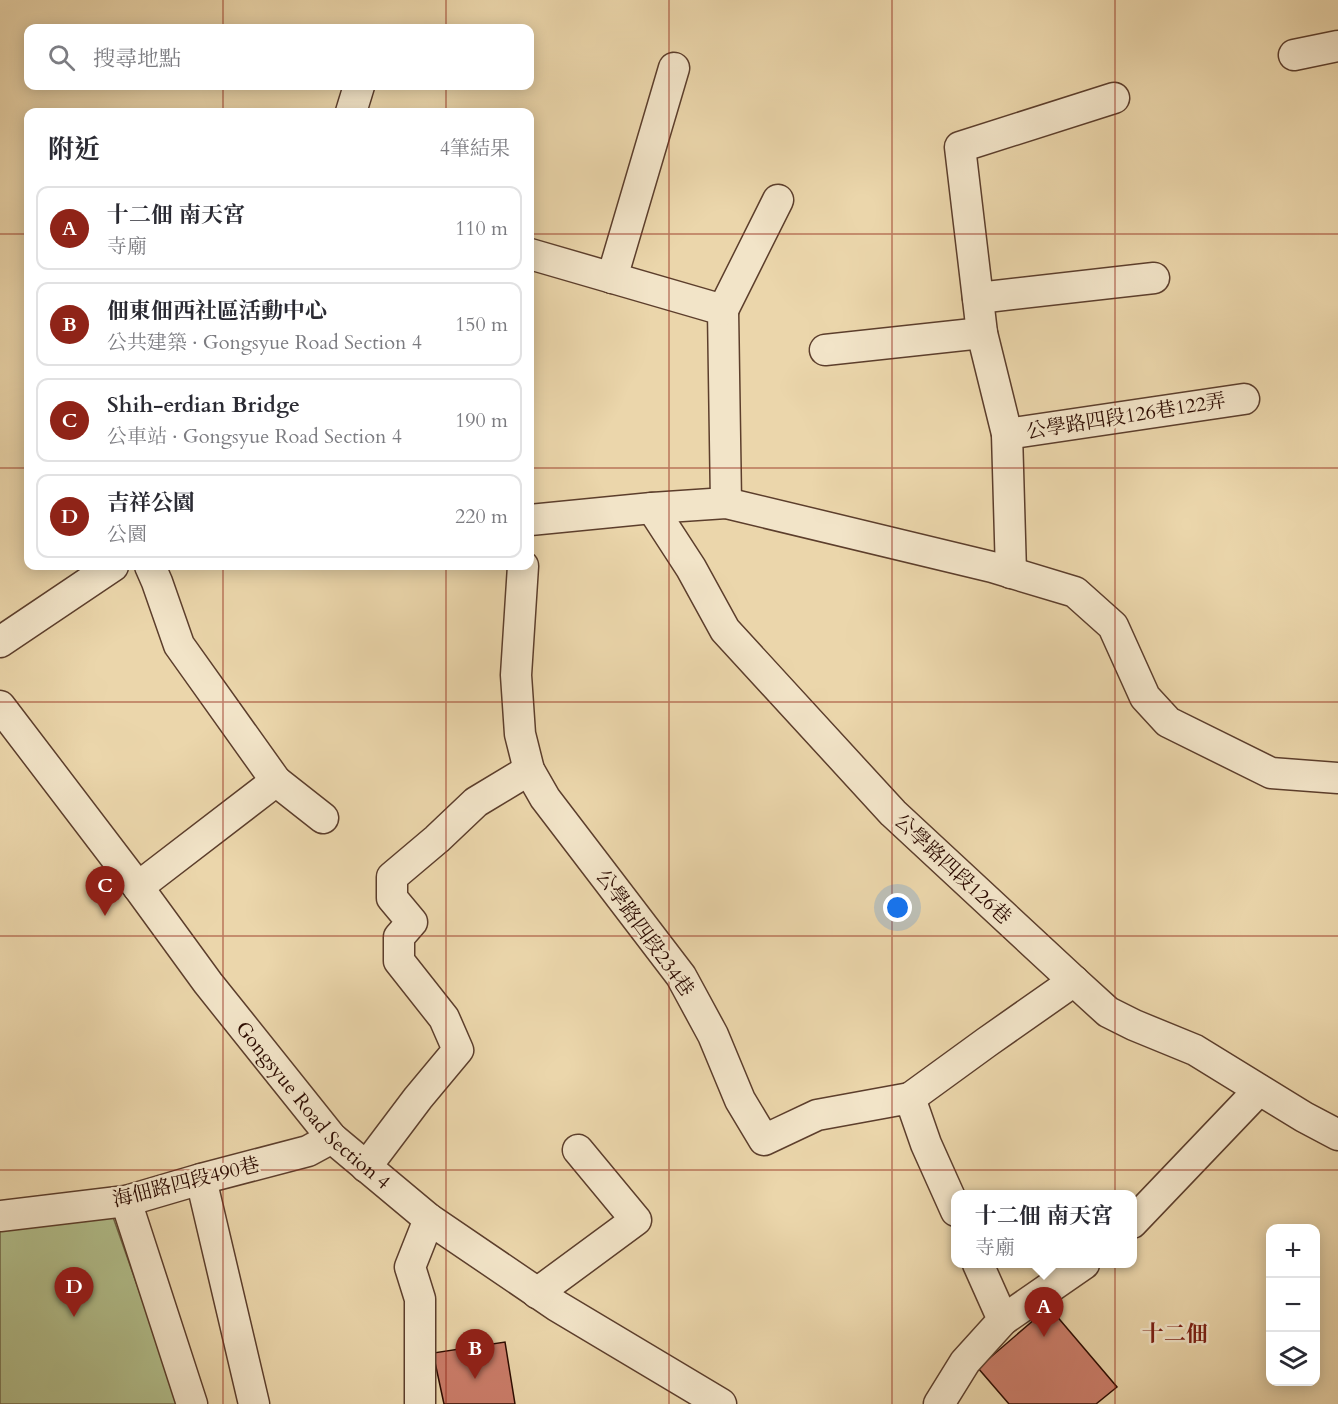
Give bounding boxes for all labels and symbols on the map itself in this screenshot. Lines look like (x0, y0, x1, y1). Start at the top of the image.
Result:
street label: 公學路四段126巷122弄 (1024, 387, 1228, 445)
street label: 公學路四段126巷 (889, 808, 1017, 930)
street label: 公學路四段234巷 (590, 864, 700, 1002)
pin: C (86, 866, 124, 916)
your location (883, 893, 912, 922)
street label: Gongsyue Road Section 4 (230, 1015, 397, 1195)
street label: 海佃路四段490巷 (110, 1151, 262, 1213)
pin: D (54, 1268, 94, 1317)
pin: A (1024, 1288, 1064, 1337)
district label: 十二佃 (1142, 1319, 1208, 1349)
pin: B (456, 1330, 494, 1379)

